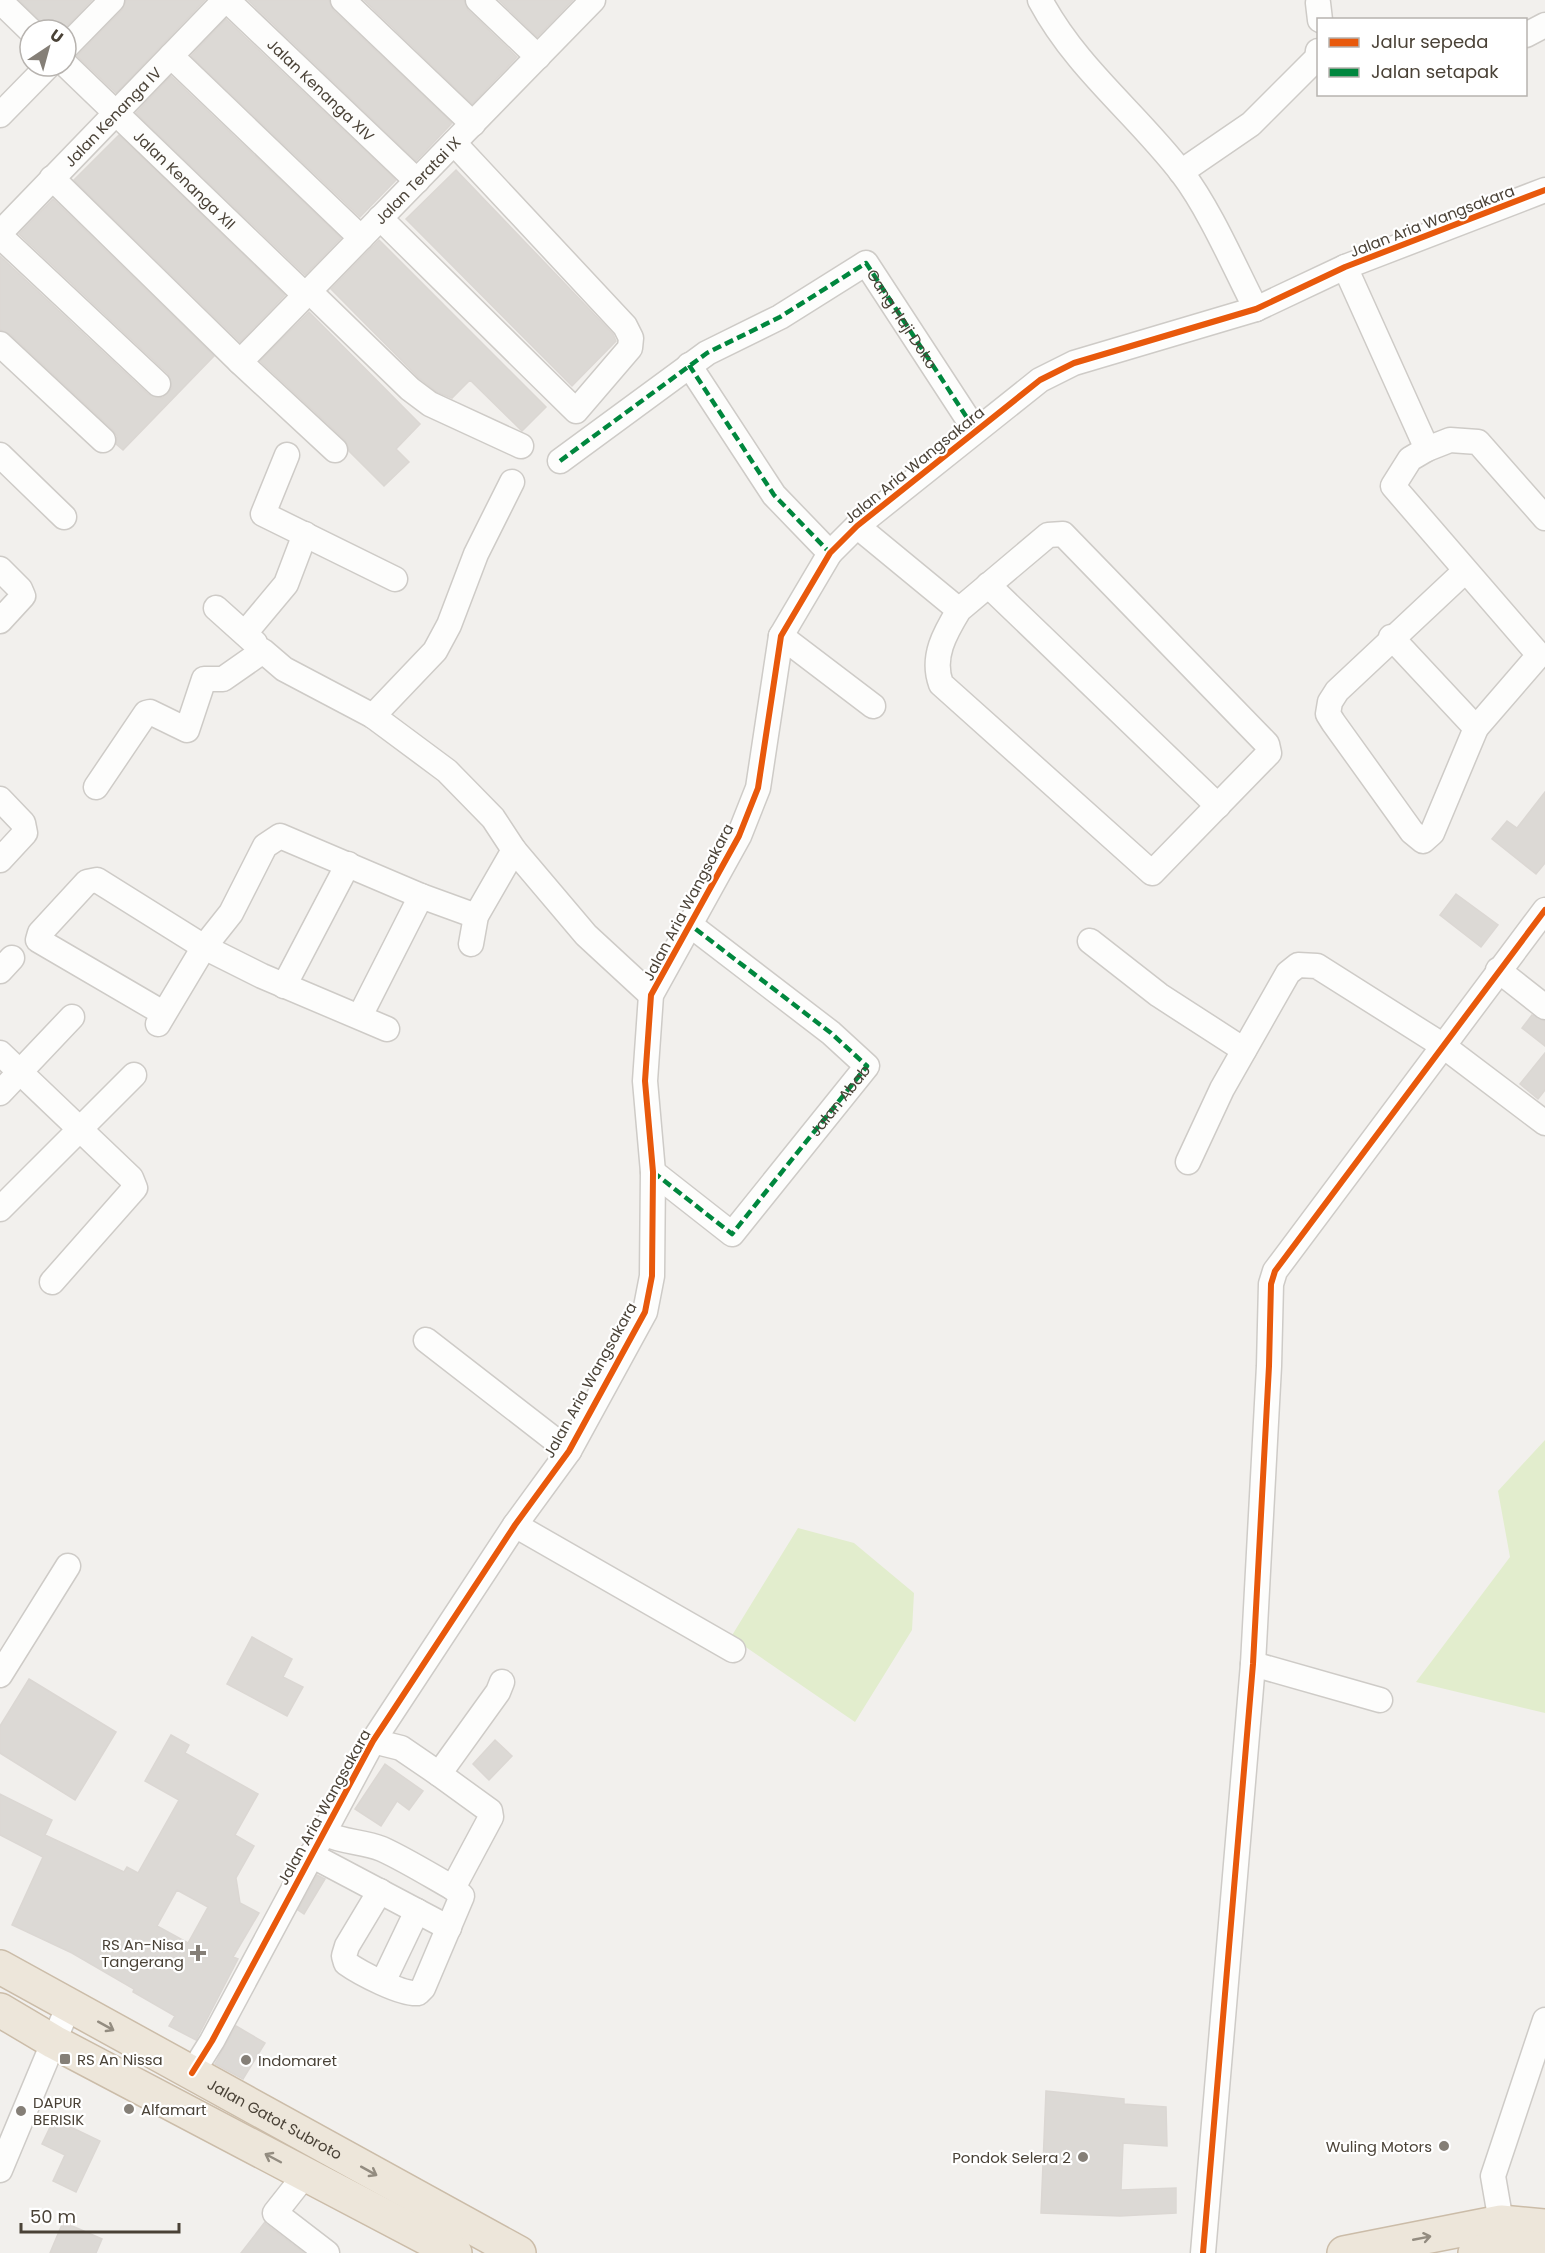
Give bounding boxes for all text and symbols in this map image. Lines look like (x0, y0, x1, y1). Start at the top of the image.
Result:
north arrow (18, 18, 78, 78)
legend (1317, 18, 1527, 96)
text: U (45, 24, 68, 49)
text: Jalur sepeda (1371, 29, 1488, 54)
street label: Jalan Kenanga XIV (263, 34, 379, 146)
text: Jalan setapak (1371, 59, 1499, 84)
street label: Jalan Kenanga IV (59, 62, 166, 171)
street label: Jalan Kenanga XII (129, 125, 241, 234)
street label: Jalan Teratai IX (370, 132, 465, 229)
street label: Jalan Aria Wangsakara (1346, 180, 1518, 262)
street label: Gang Haji Doko (862, 265, 943, 373)
street label: Jalan Aria Wangsakara (839, 402, 989, 528)
street label: Jalan Aria Wangsakara (638, 820, 738, 984)
street label: Jalan Abab (804, 1060, 875, 1140)
street label: Jalan Aria Wangsakara (538, 1298, 642, 1462)
street label: Jalan Aria Wangsakara (272, 1725, 376, 1889)
place label: RS An-Nisa Tangerang (101, 1934, 184, 1972)
marker: RS An-Nisa Tangerang (189, 1944, 207, 1962)
one-way arrow (98, 2020, 115, 2032)
place label: RS An Nissa (77, 2049, 163, 2070)
place label: Indomaret (258, 2050, 337, 2071)
marker: RS An Nissa (58, 2052, 72, 2066)
marker: Indomaret (239, 2053, 253, 2067)
street label: Jalan Gatot Subroto (204, 2073, 346, 2164)
place label: DAPUR BERISIK (33, 2092, 84, 2130)
place label: Alfamart (141, 2099, 207, 2120)
marker: Alfamart (122, 2102, 136, 2116)
marker: DAPUR BERISIK (14, 2104, 28, 2118)
place label: Wuling Motors (1326, 2136, 1432, 2157)
marker: Wuling Motors (1437, 2139, 1451, 2153)
place label: Pondok Selera 2 (952, 2147, 1071, 2168)
marker: Pondok Selera 2 (1076, 2150, 1090, 2164)
one-way arrow (265, 2152, 282, 2164)
one-way arrow (360, 2165, 377, 2177)
scale bar (21, 2196, 178, 2234)
text: 50 m (30, 2204, 76, 2229)
one-way arrow (1411, 2232, 1431, 2243)

